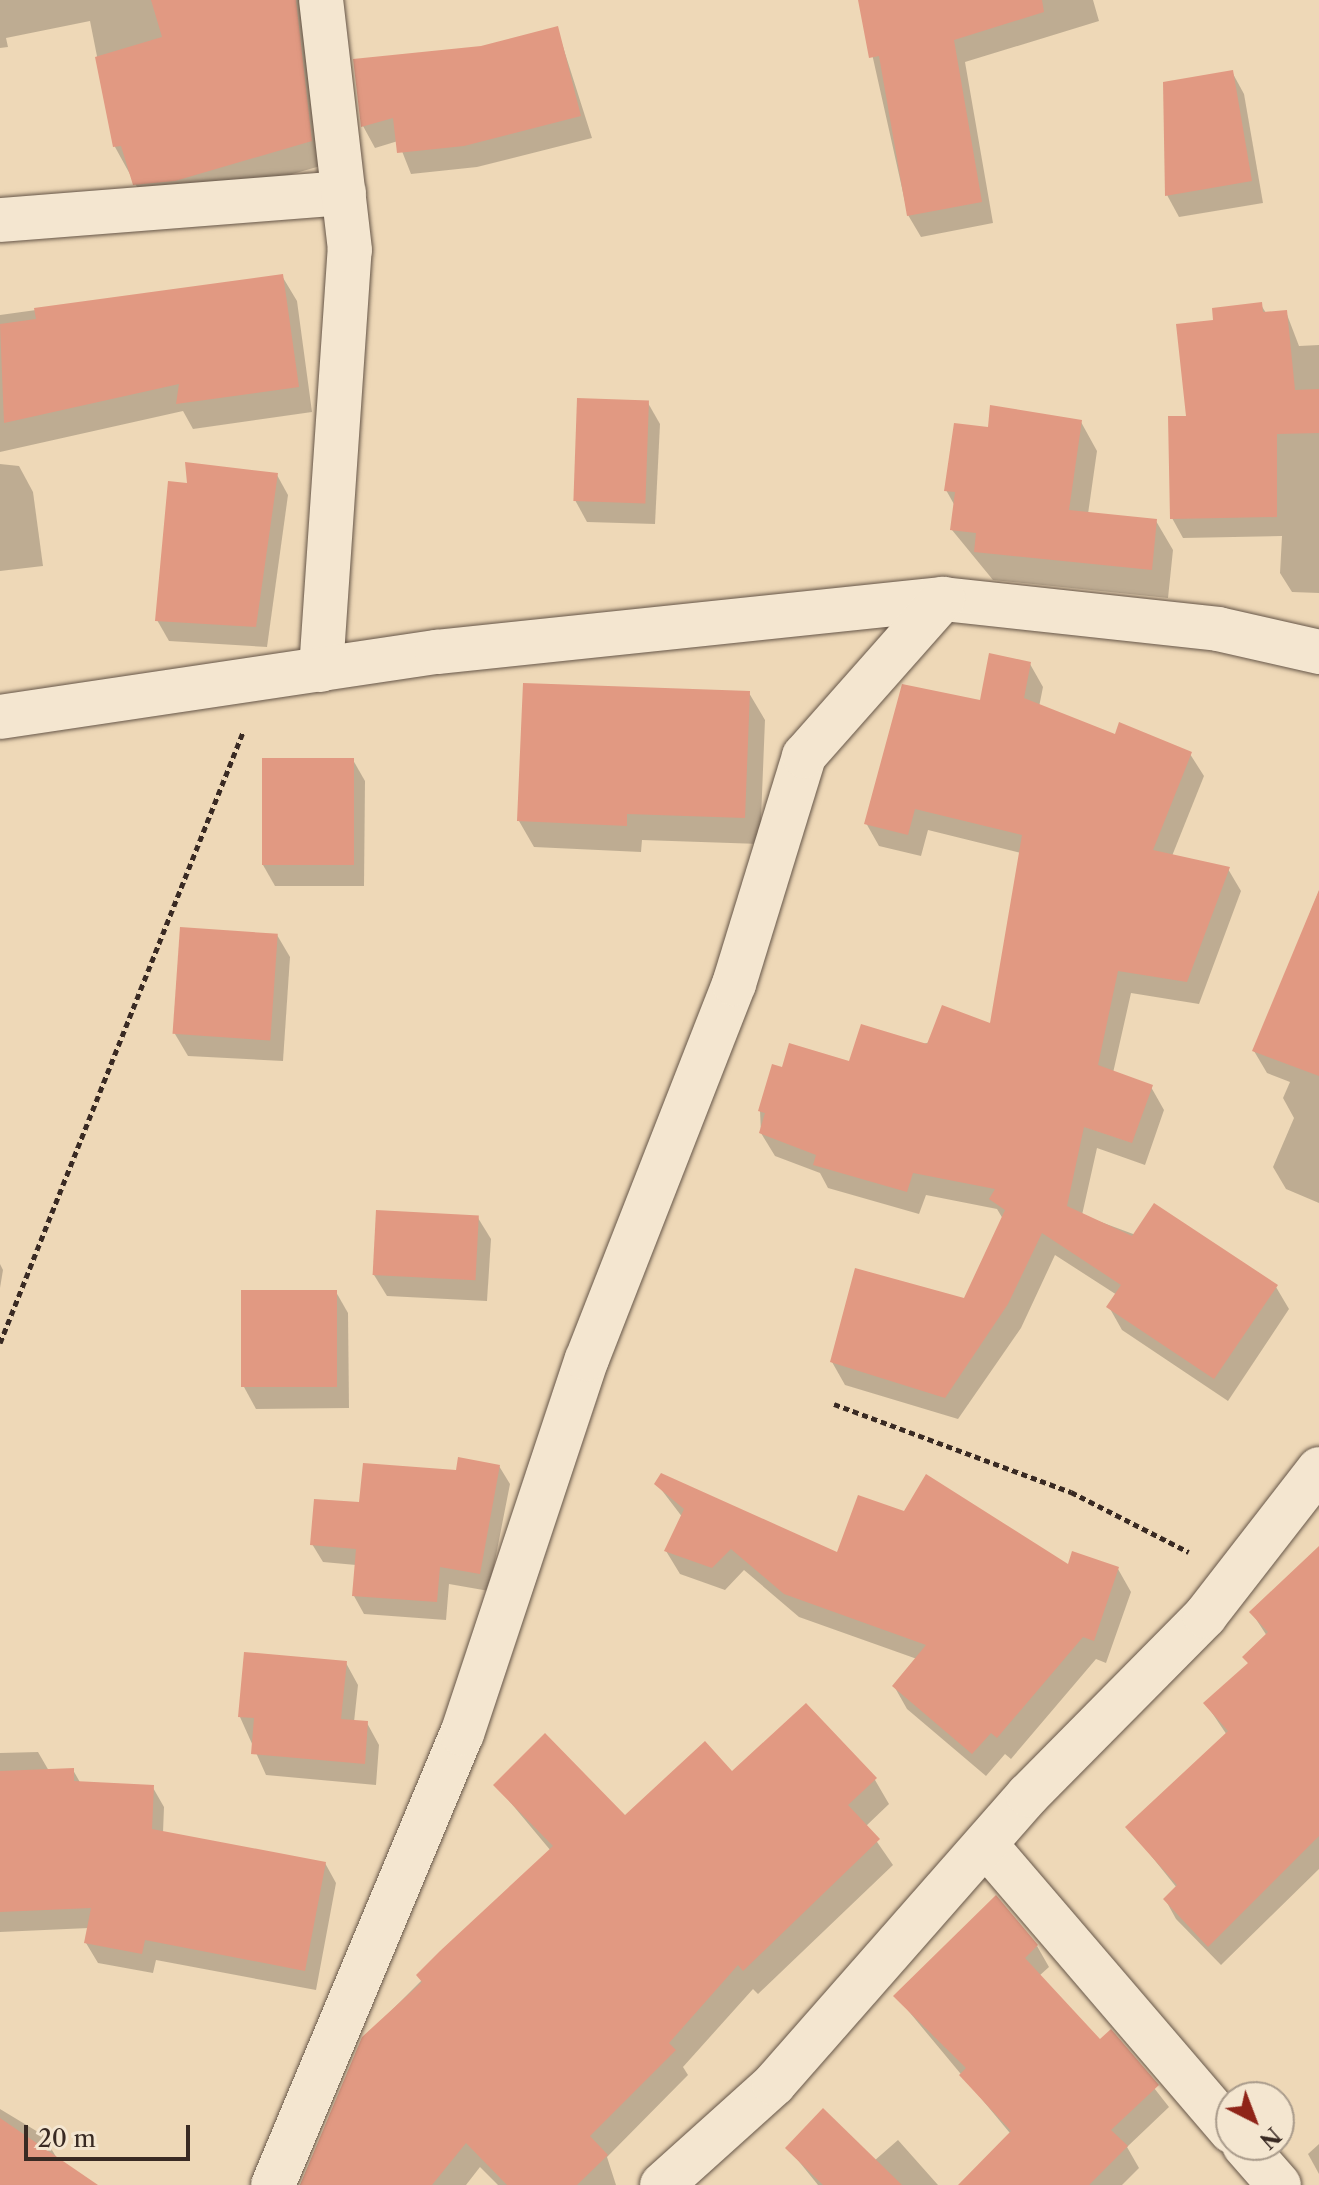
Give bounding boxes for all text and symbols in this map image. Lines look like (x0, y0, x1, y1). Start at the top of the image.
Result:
north arrow (1215, 2081, 1295, 2161)
scale bar (28, 2109, 194, 2159)
text: N (1254, 2121, 1286, 2154)
text: 20 m (38, 2124, 96, 2153)

